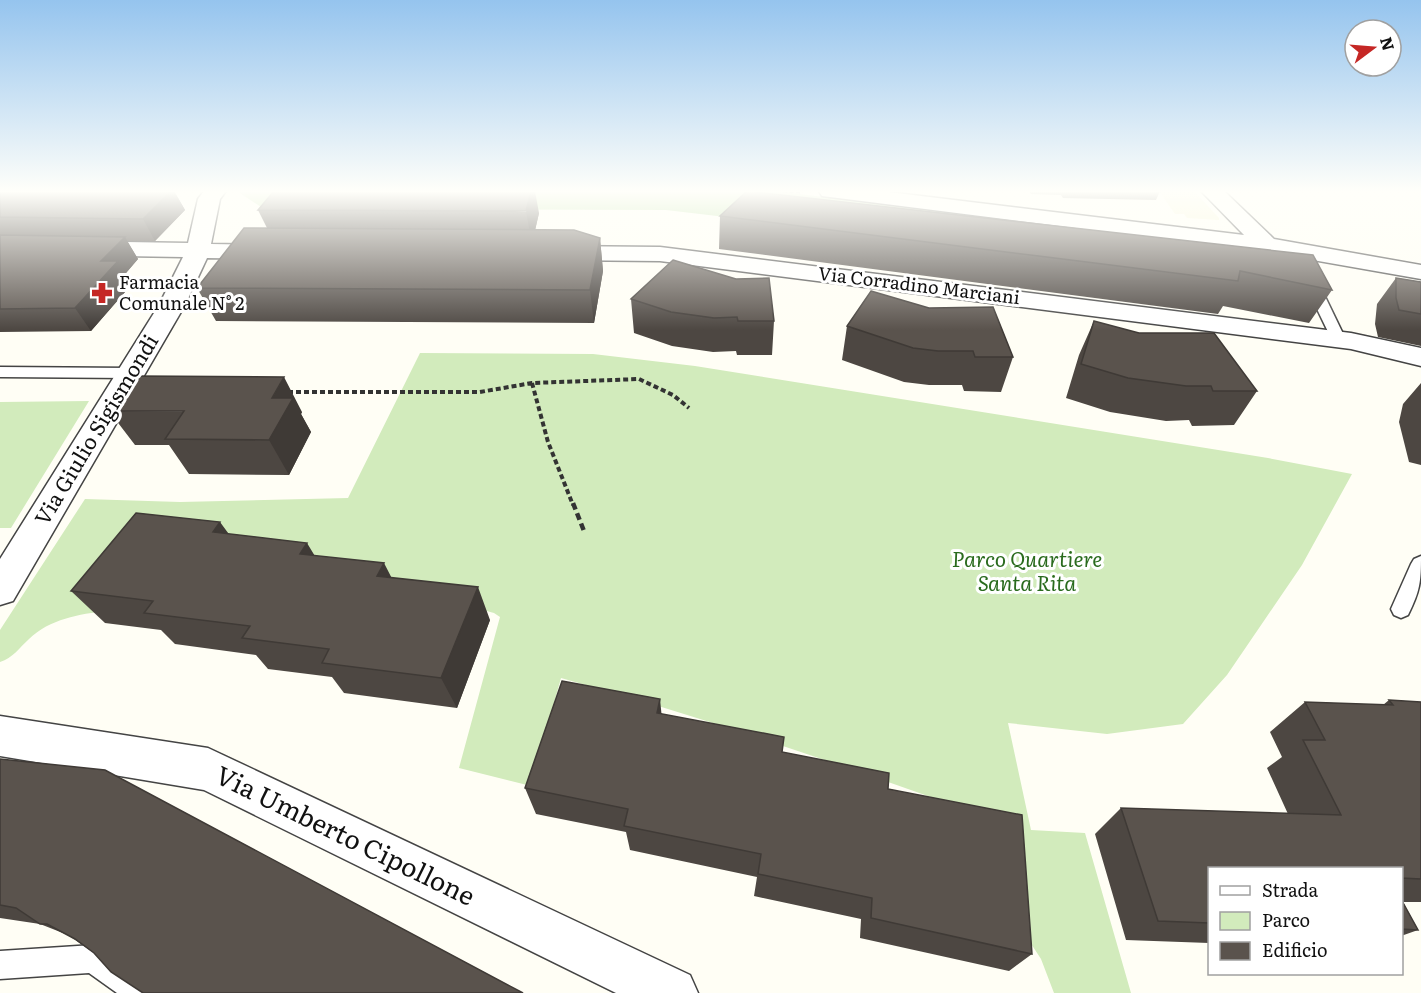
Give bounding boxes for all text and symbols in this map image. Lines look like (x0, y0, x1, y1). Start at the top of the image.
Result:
north arrow (1343, 18, 1403, 78)
text: N (1375, 34, 1402, 53)
street label: Via Corradino Marciani (817, 259, 1021, 310)
place label: Farmacia Comunale N° 2 (119, 268, 244, 316)
pharmacy icon: Farmacia Comunale N° 2 (90, 281, 114, 305)
street label: Via Giulio Sigismondi (25, 327, 164, 530)
park label: Parco Quartiere Santa Rita (952, 542, 1102, 597)
street label: Via Umberto Cipollone (210, 754, 482, 914)
legend (1208, 867, 1403, 975)
text: Strada (1262, 876, 1319, 903)
text: Parco (1262, 906, 1310, 933)
text: Edificio (1262, 936, 1328, 963)

